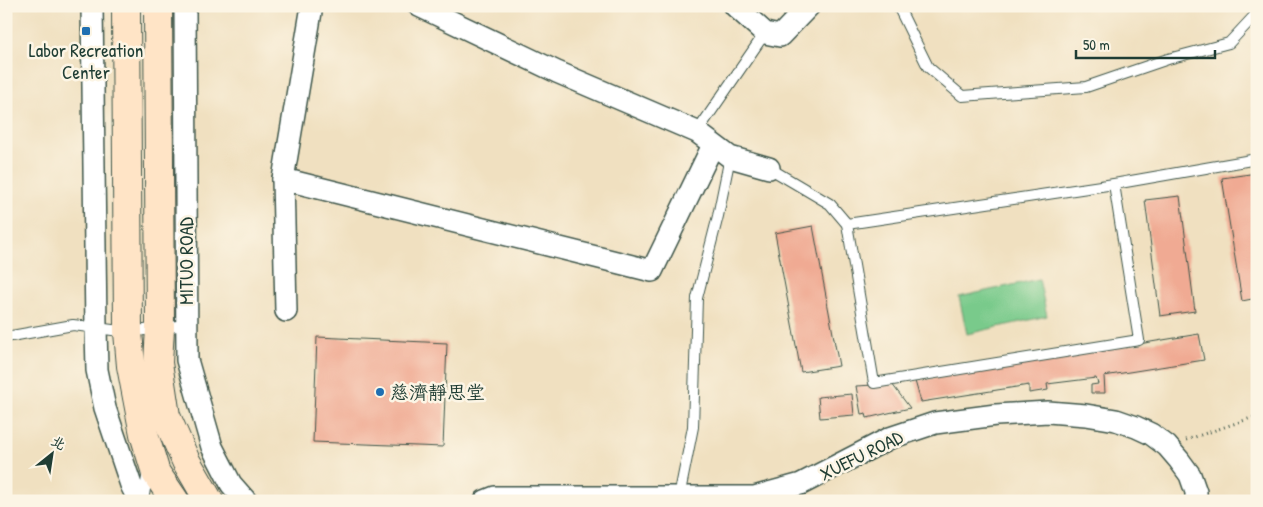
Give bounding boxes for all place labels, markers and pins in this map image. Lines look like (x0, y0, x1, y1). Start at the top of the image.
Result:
marker: Labor Recreation Center (80, 25, 92, 37)
place label: Labor Recreation Center (29, 37, 143, 85)
place label: 慈濟靜思堂 (390, 379, 485, 405)
marker: 慈濟靜思堂 (374, 386, 386, 398)

